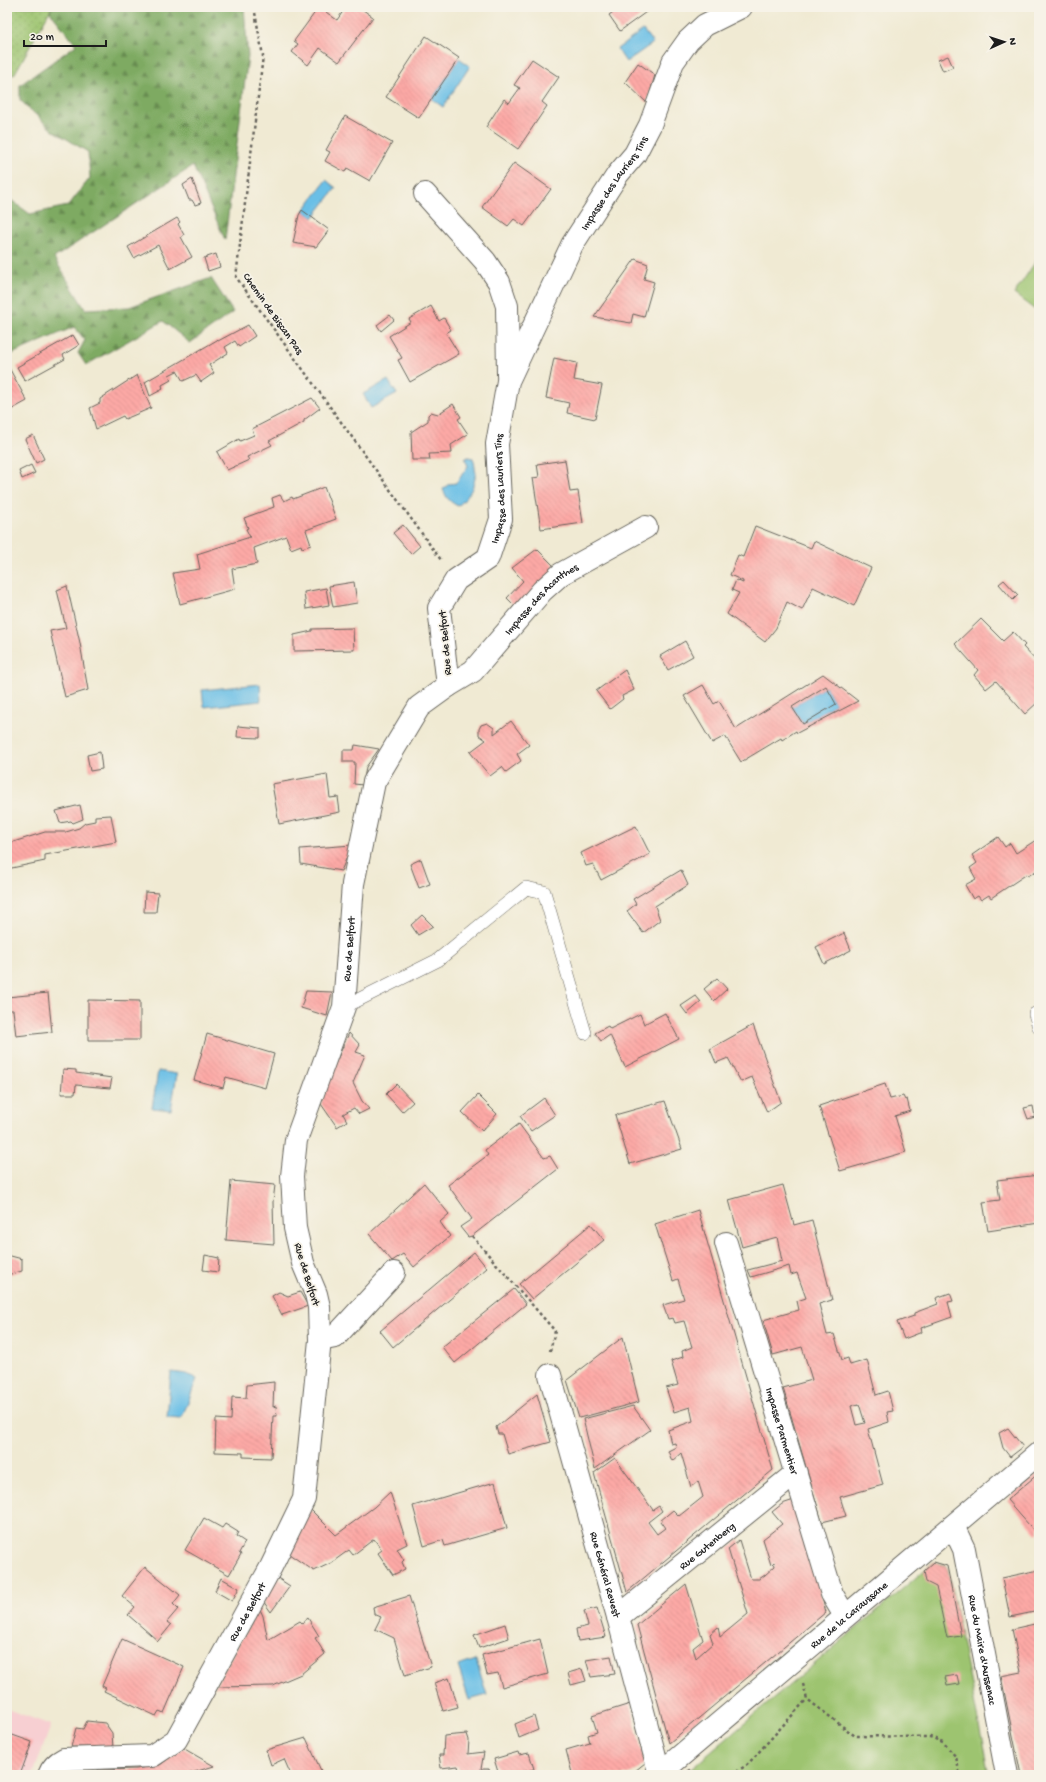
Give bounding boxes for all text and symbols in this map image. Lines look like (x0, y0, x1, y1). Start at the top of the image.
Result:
scale bar (24, 22, 106, 48)
north arrow (984, 22, 1024, 62)
text: 20 m (30, 31, 55, 45)
text: N (1006, 38, 1018, 45)
street label: Impasse des Lauriers Tins (579, 134, 652, 233)
street label: Chemin de Biscan Pas (240, 271, 305, 358)
street label: Impasse des Lauriers Tins (489, 432, 509, 545)
street label: Impasse des Acanthes (503, 561, 582, 638)
street label: Rue de Belfort (436, 608, 455, 676)
street label: Rue de Belfort (342, 915, 359, 982)
street label: Rue de Belfort (291, 1241, 323, 1309)
street label: Impasse Parmentier (762, 1387, 800, 1477)
street label: Rue Gutenberg (678, 1521, 738, 1573)
street label: Rue Général Revest (586, 1531, 622, 1620)
street label: Rue de Belfort (227, 1580, 270, 1644)
street label: Rue de la Caraussane (808, 1580, 891, 1652)
street label: Rue du Maire d'Aussenac (965, 1594, 998, 1707)

